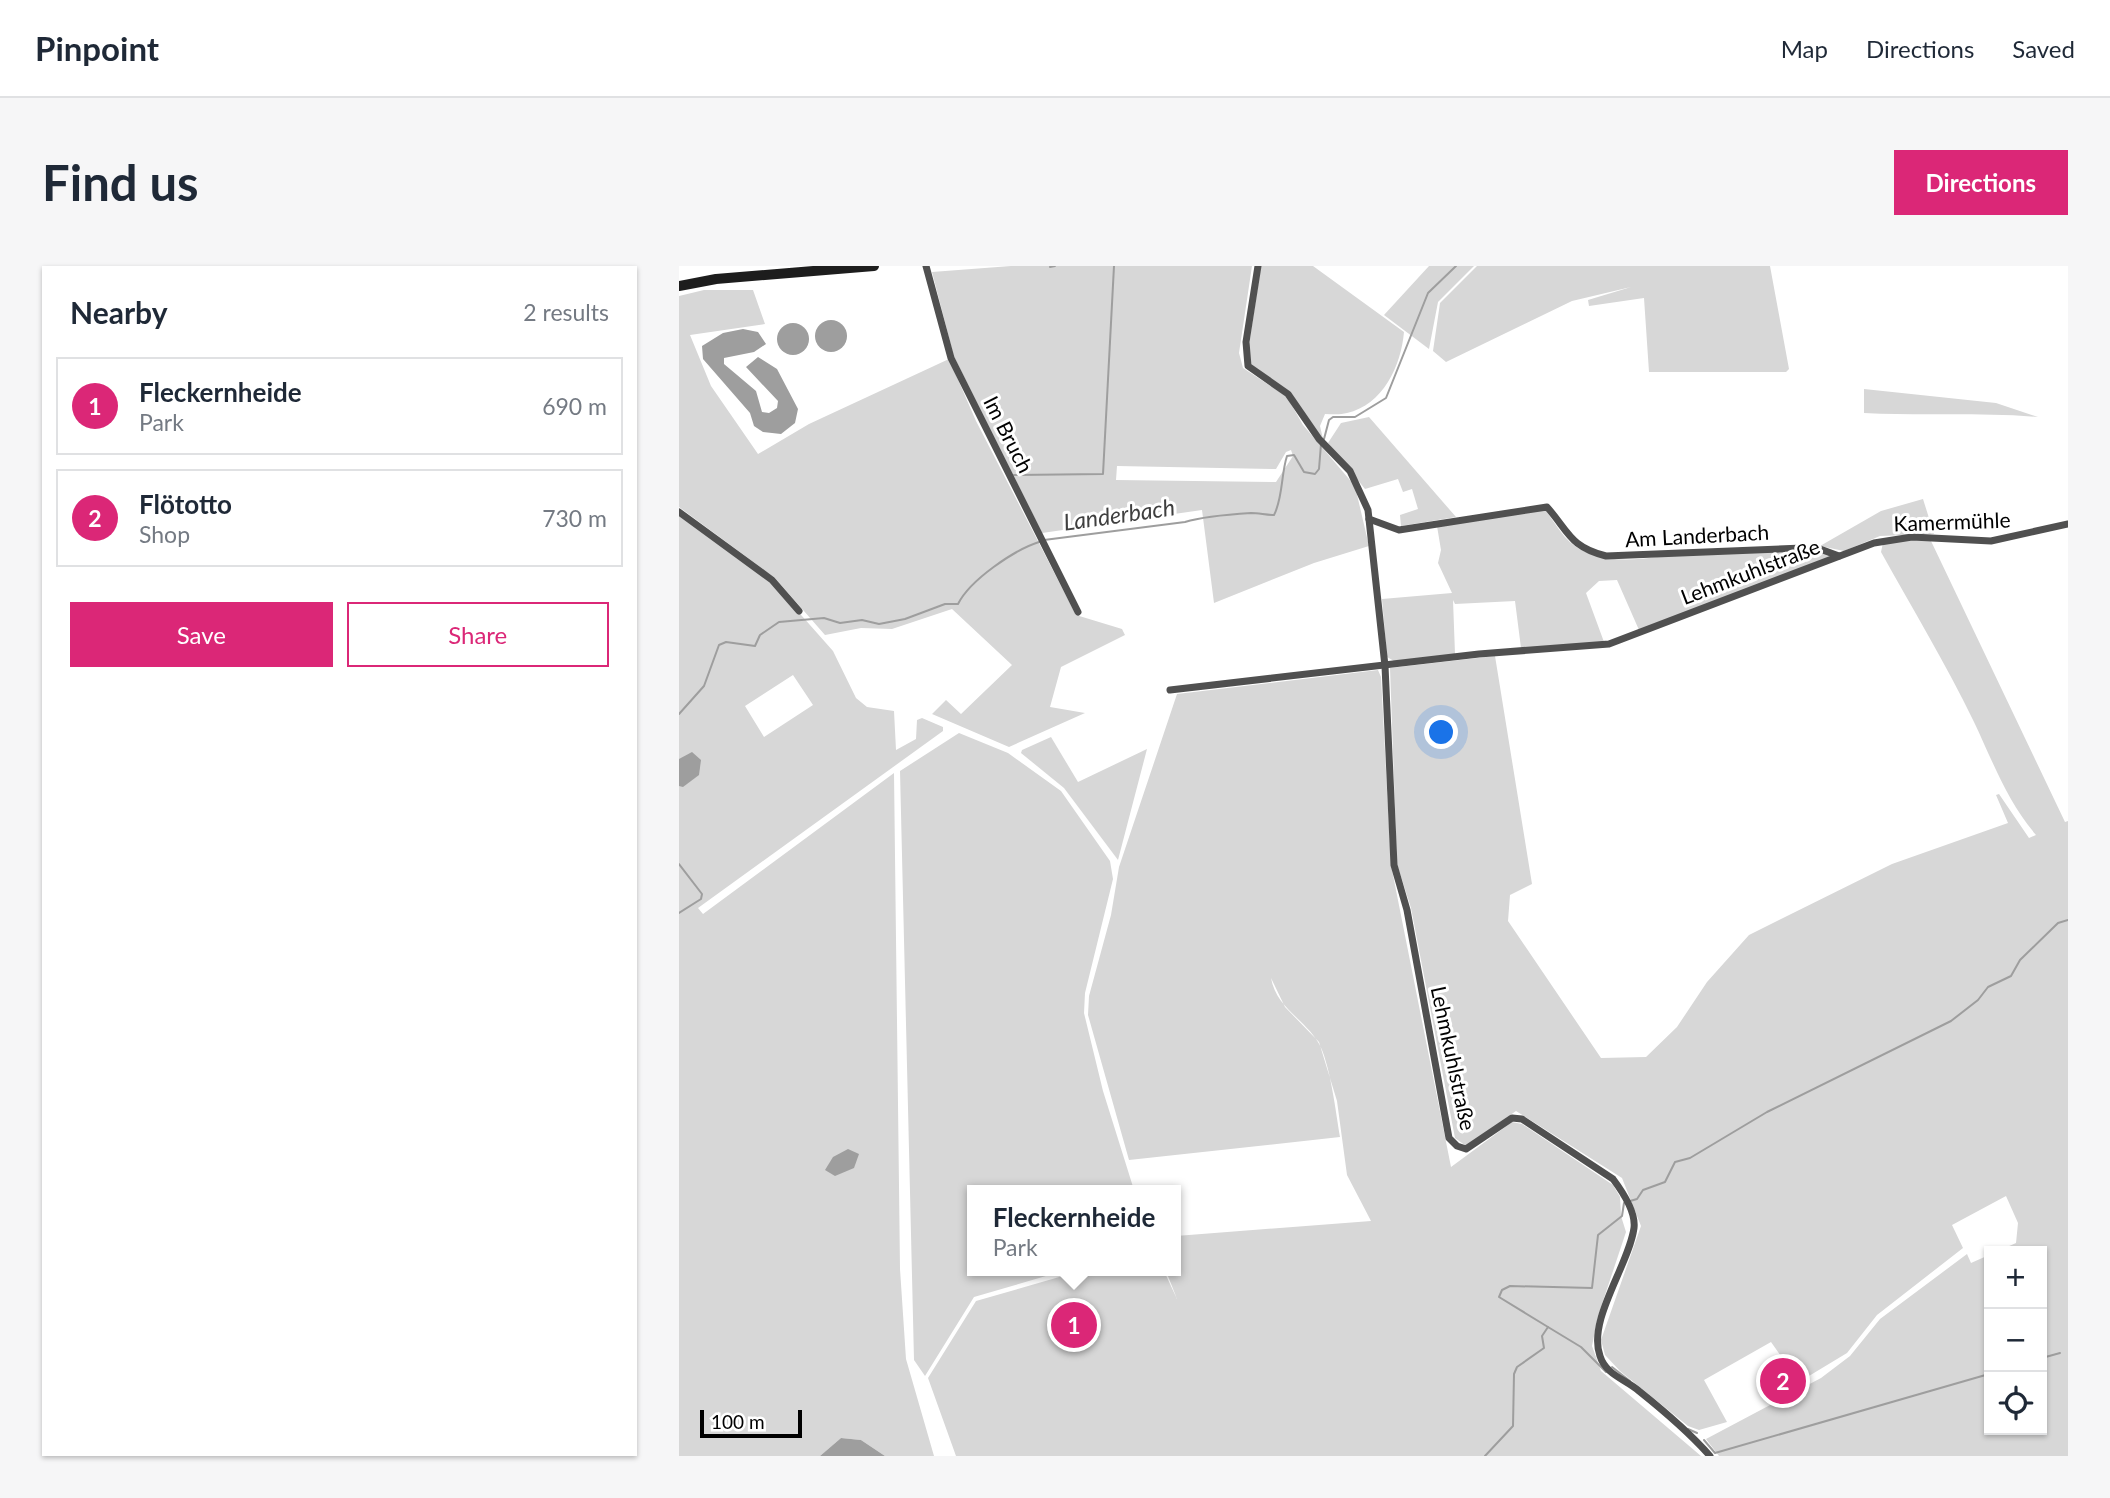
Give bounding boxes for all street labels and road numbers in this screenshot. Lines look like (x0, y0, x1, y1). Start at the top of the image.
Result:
street label: Im Bruch (979, 391, 1039, 477)
street label: Kamermühle (1893, 506, 2011, 536)
street label: Am Landerbach (1624, 519, 1770, 551)
street label: Lehmkuhlstraße (1677, 533, 1823, 609)
street label: Lehmkuhlstraße (1426, 984, 1482, 1132)

